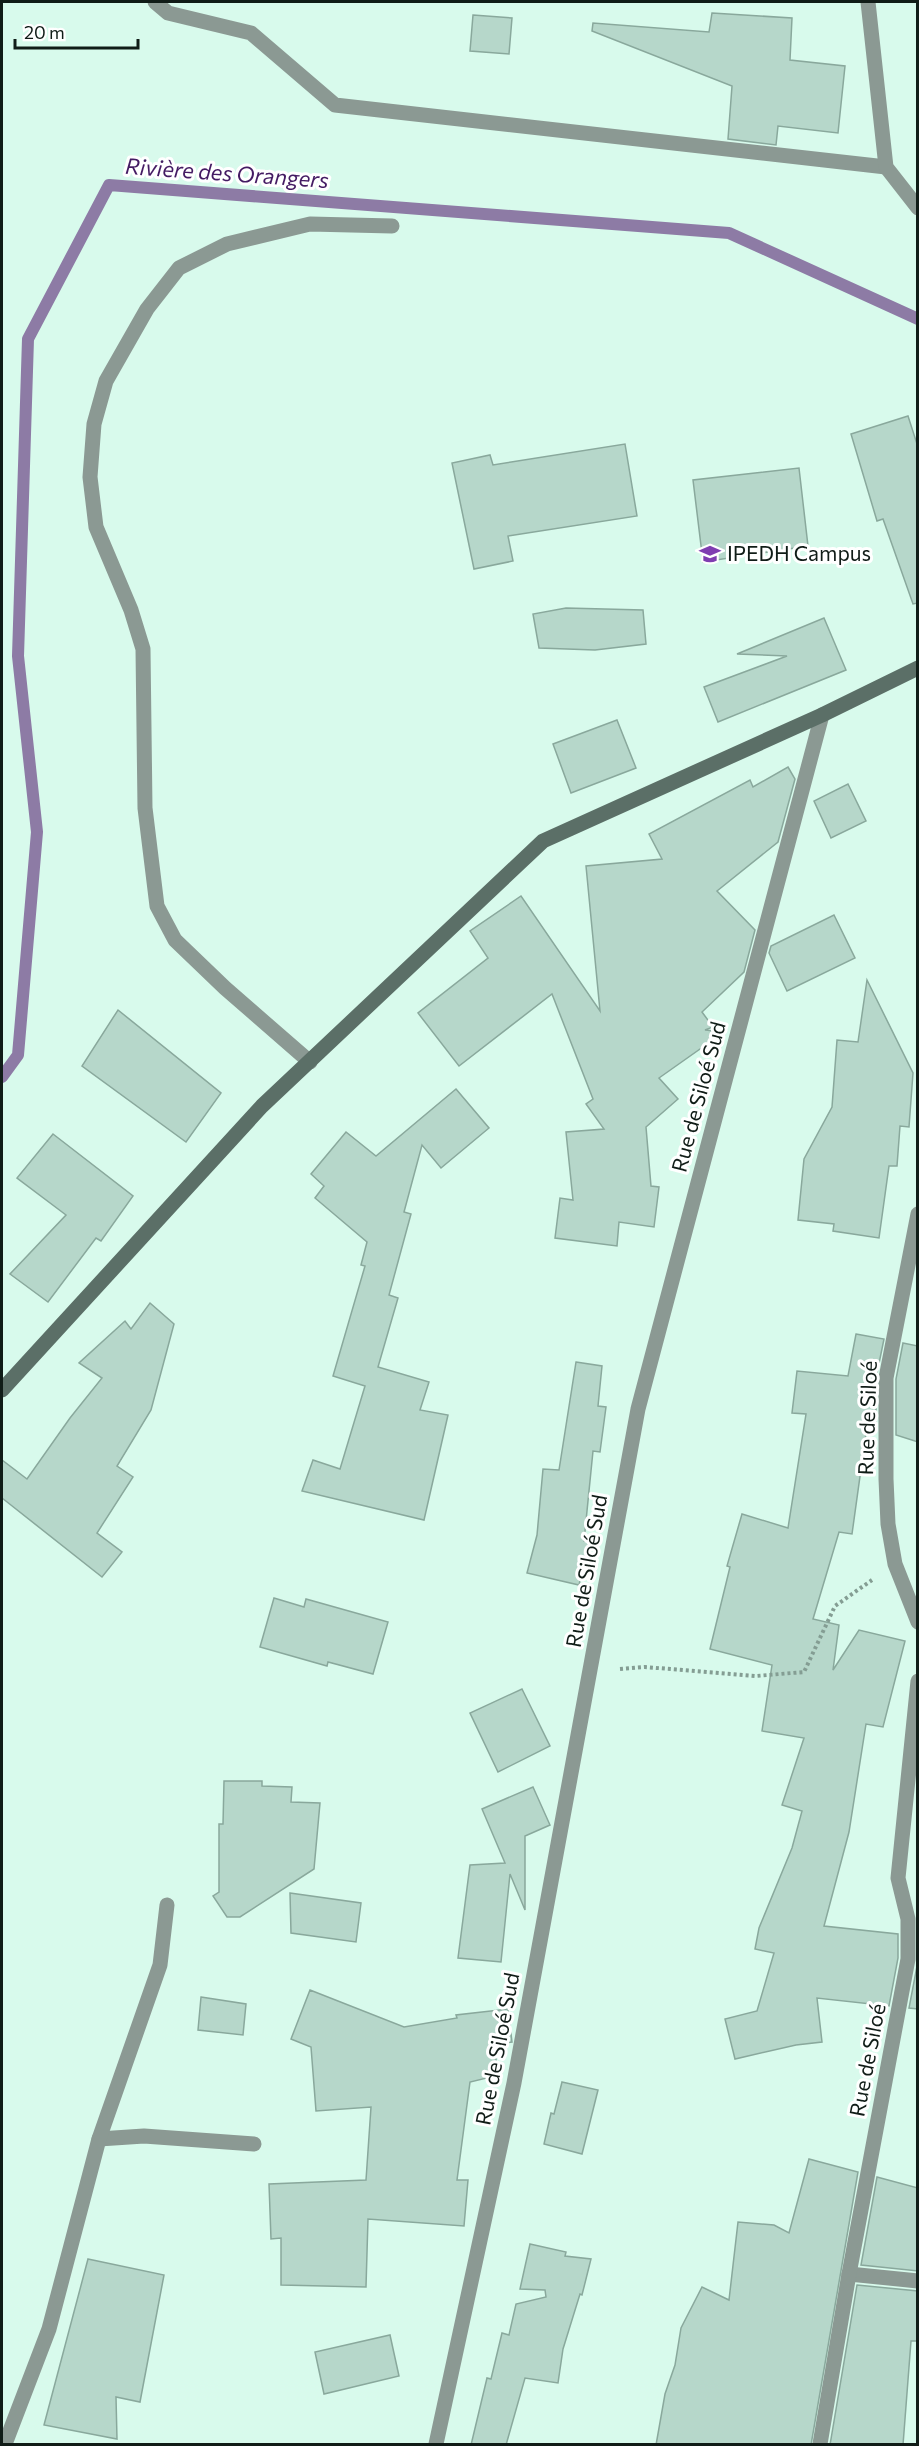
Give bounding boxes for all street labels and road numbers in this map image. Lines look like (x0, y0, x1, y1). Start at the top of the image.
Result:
street label: Rue de Siloé Sud (665, 1019, 730, 1175)
street label: Rue de Siloé (852, 1360, 881, 1476)
street label: Rue de Siloé Sud (560, 1492, 611, 1649)
street label: Rue de Siloé Sud (469, 1970, 524, 2127)
street label: Rue de Siloé (843, 2001, 890, 2118)

